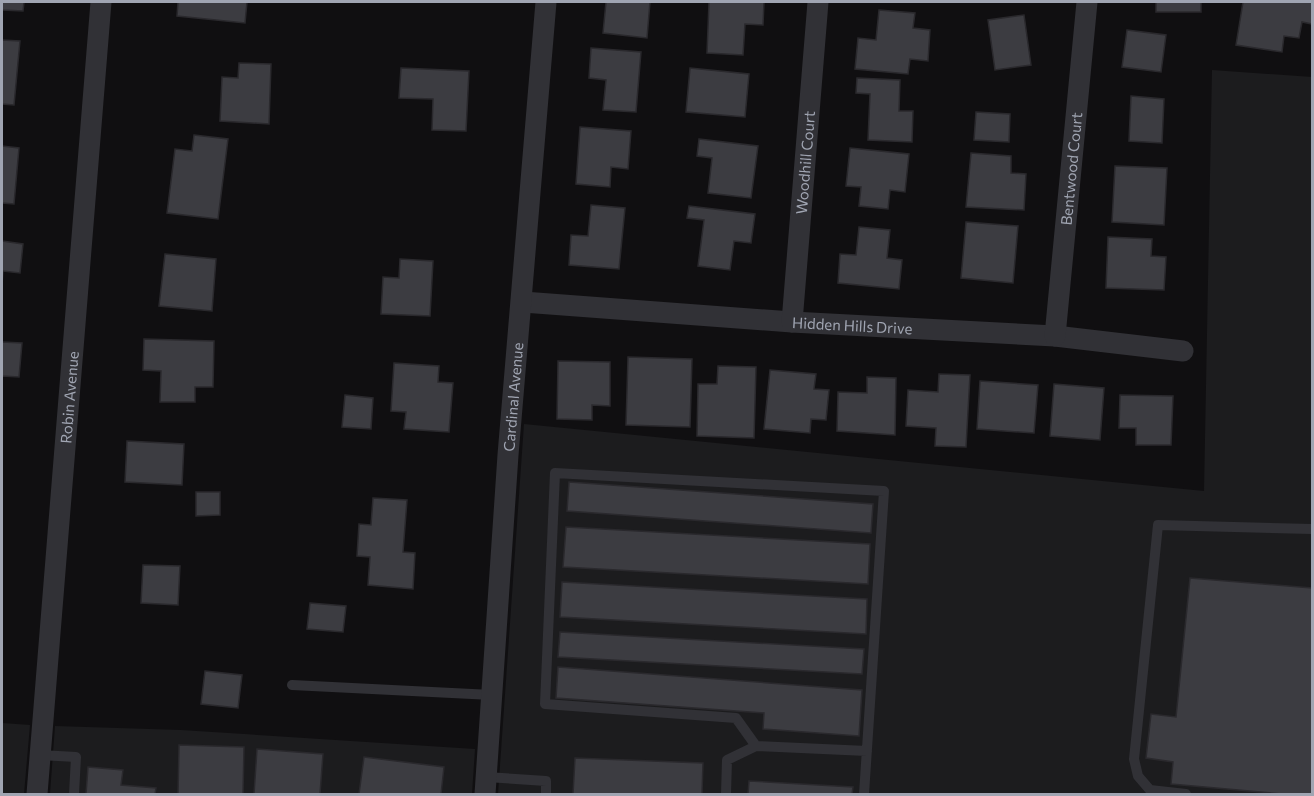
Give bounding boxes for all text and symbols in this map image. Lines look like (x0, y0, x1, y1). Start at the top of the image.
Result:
street label: Woodhill Court (792, 110, 818, 215)
street label: Bentwood Court (1057, 111, 1085, 226)
street label: Hidden Hills Drive (791, 313, 913, 337)
street label: Cardinal Avenue (499, 342, 526, 452)
street label: Robin Avenue (56, 350, 82, 444)

